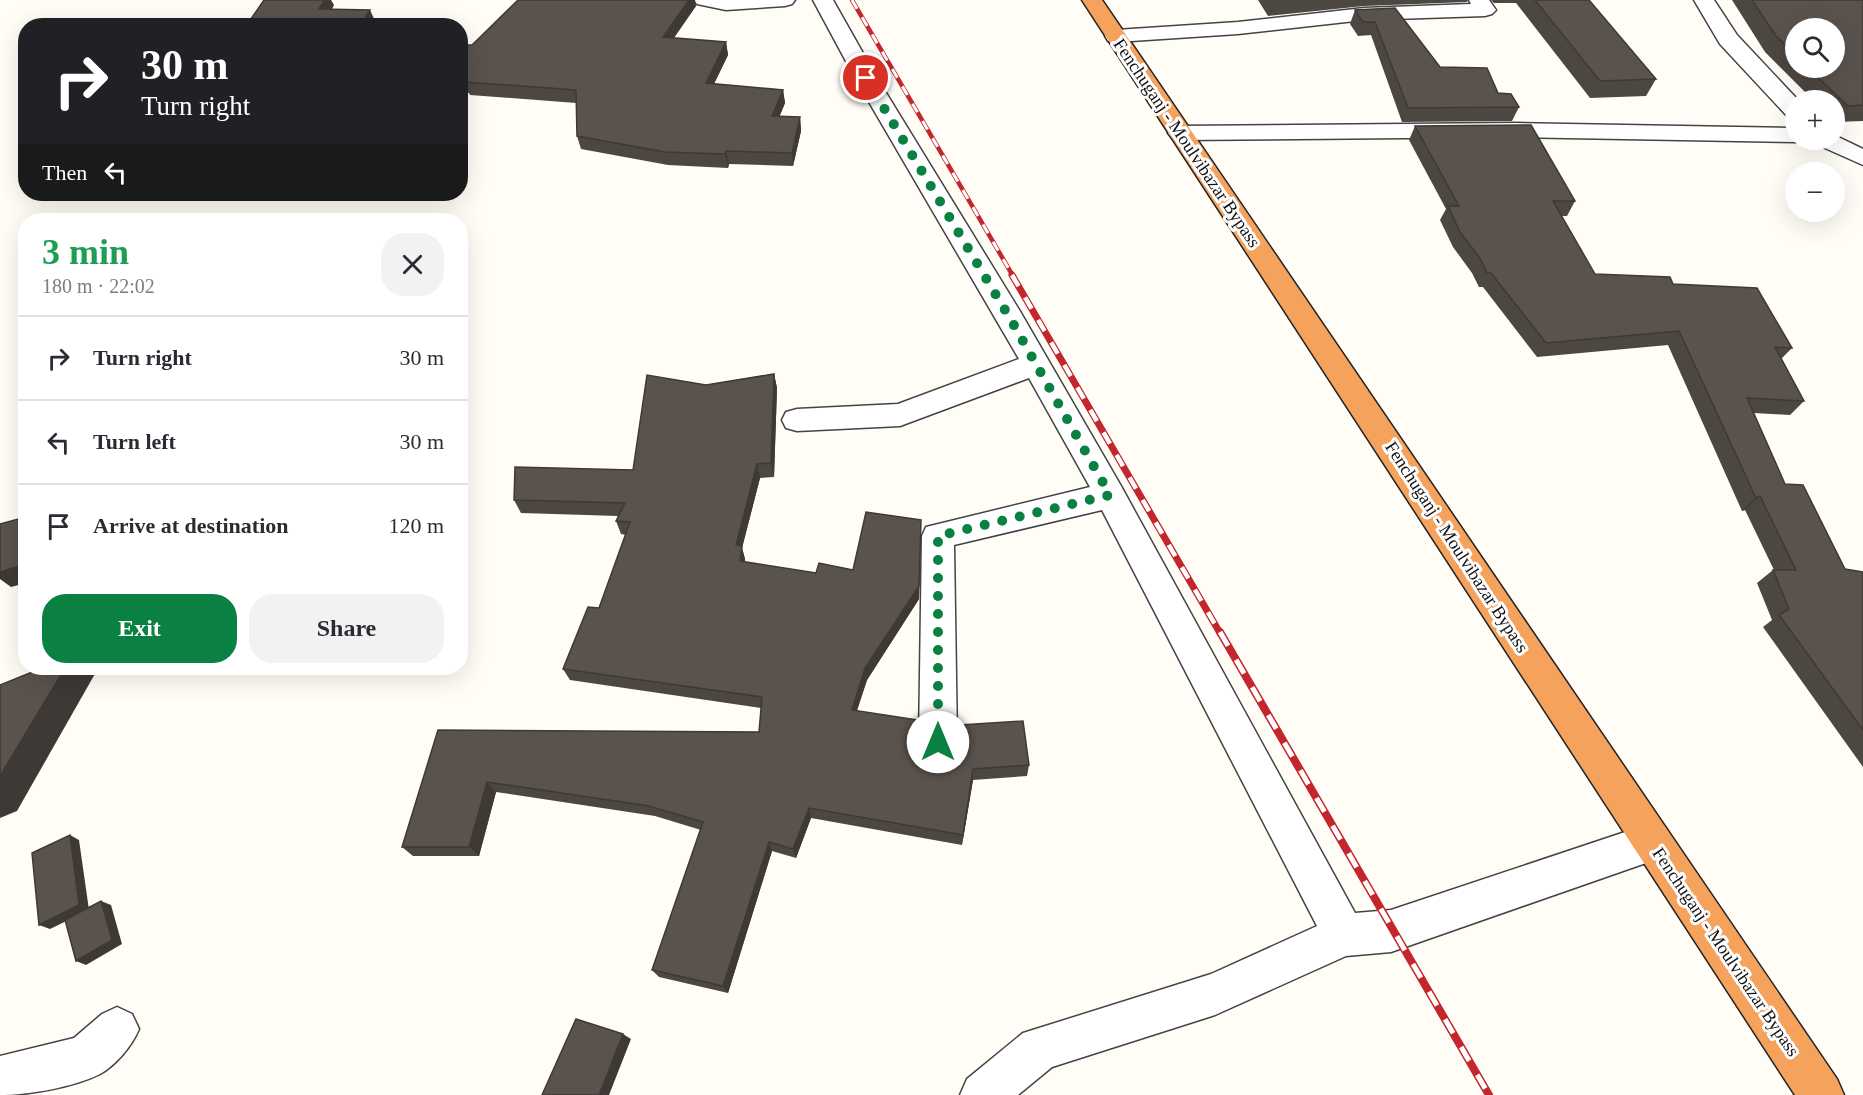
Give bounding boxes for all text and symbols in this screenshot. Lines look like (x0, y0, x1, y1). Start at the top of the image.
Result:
map controls (1785, 18, 1845, 222)
button: search (1785, 18, 1845, 78)
street label: Fenchuganj - Moulvibazar Bypass (1110, 35, 1264, 251)
icon: right (42, 42, 120, 120)
text: 30 m (141, 42, 229, 88)
pin (840, 52, 891, 103)
icon: arrive (849, 61, 882, 94)
button: + (1785, 90, 1845, 150)
text: Turn right (141, 91, 250, 121)
icon: left (99, 156, 132, 189)
text: Then (42, 160, 87, 185)
button: − (1785, 162, 1845, 222)
text: 3 min (42, 232, 129, 272)
button: close (381, 233, 444, 296)
text: 180 m · 22:02 (42, 275, 155, 297)
icon: right (42, 342, 75, 375)
text: Turn right (93, 345, 192, 370)
text: 30 m (399, 345, 444, 370)
icon: left (42, 426, 75, 459)
text: Turn left (93, 429, 176, 454)
text: 30 m (399, 429, 444, 454)
street label: Fenchuganj - Moulvibazar Bypass (1381, 438, 1533, 656)
icon: arrive (42, 510, 75, 543)
text: Arrive at destination (93, 513, 289, 538)
text: 120 m (388, 513, 444, 538)
button: Exit (42, 594, 237, 663)
button: Share (249, 594, 444, 663)
position arrow (906, 710, 970, 774)
street label: Fenchuganj - Moulvibazar Bypass (1649, 844, 1803, 1060)

